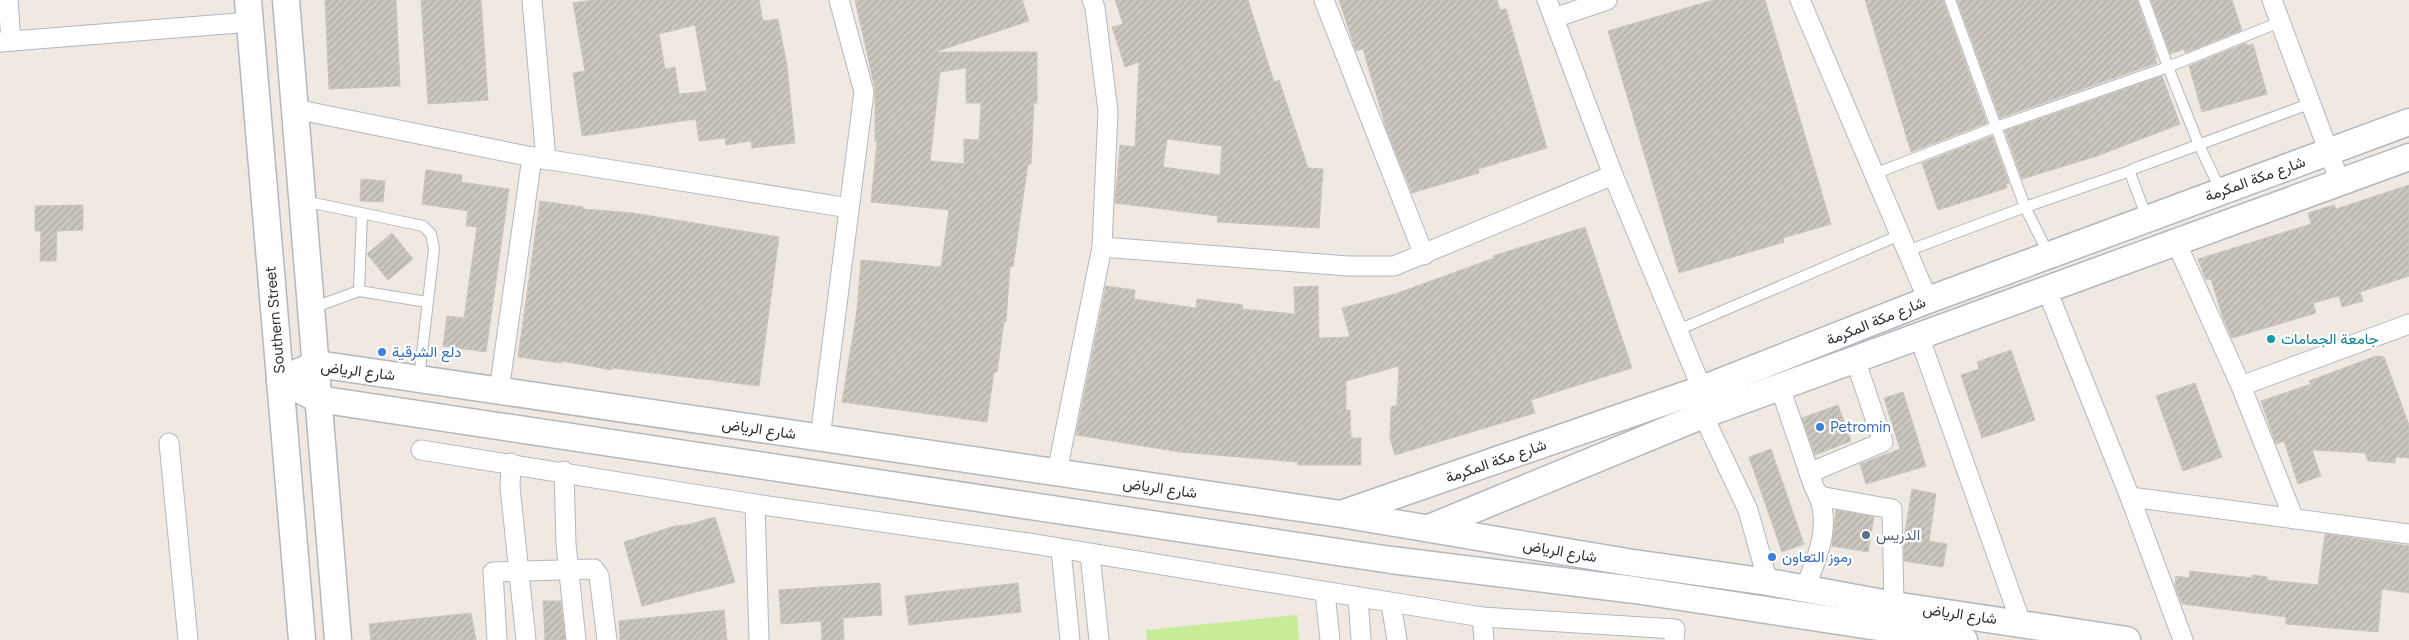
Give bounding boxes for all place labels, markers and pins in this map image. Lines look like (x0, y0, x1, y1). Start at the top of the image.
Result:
place label: جامعة الجمامات (2281, 330, 2379, 348)
marker: جامعة الجمامات (2265, 333, 2277, 345)
place label: دلع الشرقية (392, 343, 462, 363)
marker: دلع الشرقية (376, 346, 388, 358)
place label: Petromin (1830, 418, 1891, 436)
marker: Petromin (1814, 421, 1826, 433)
place label: الدريس (1876, 526, 1920, 545)
marker: الدريس (1860, 529, 1872, 541)
place label: رموز التعاون (1782, 548, 1852, 566)
marker: رموز التعاون (1766, 551, 1778, 563)

